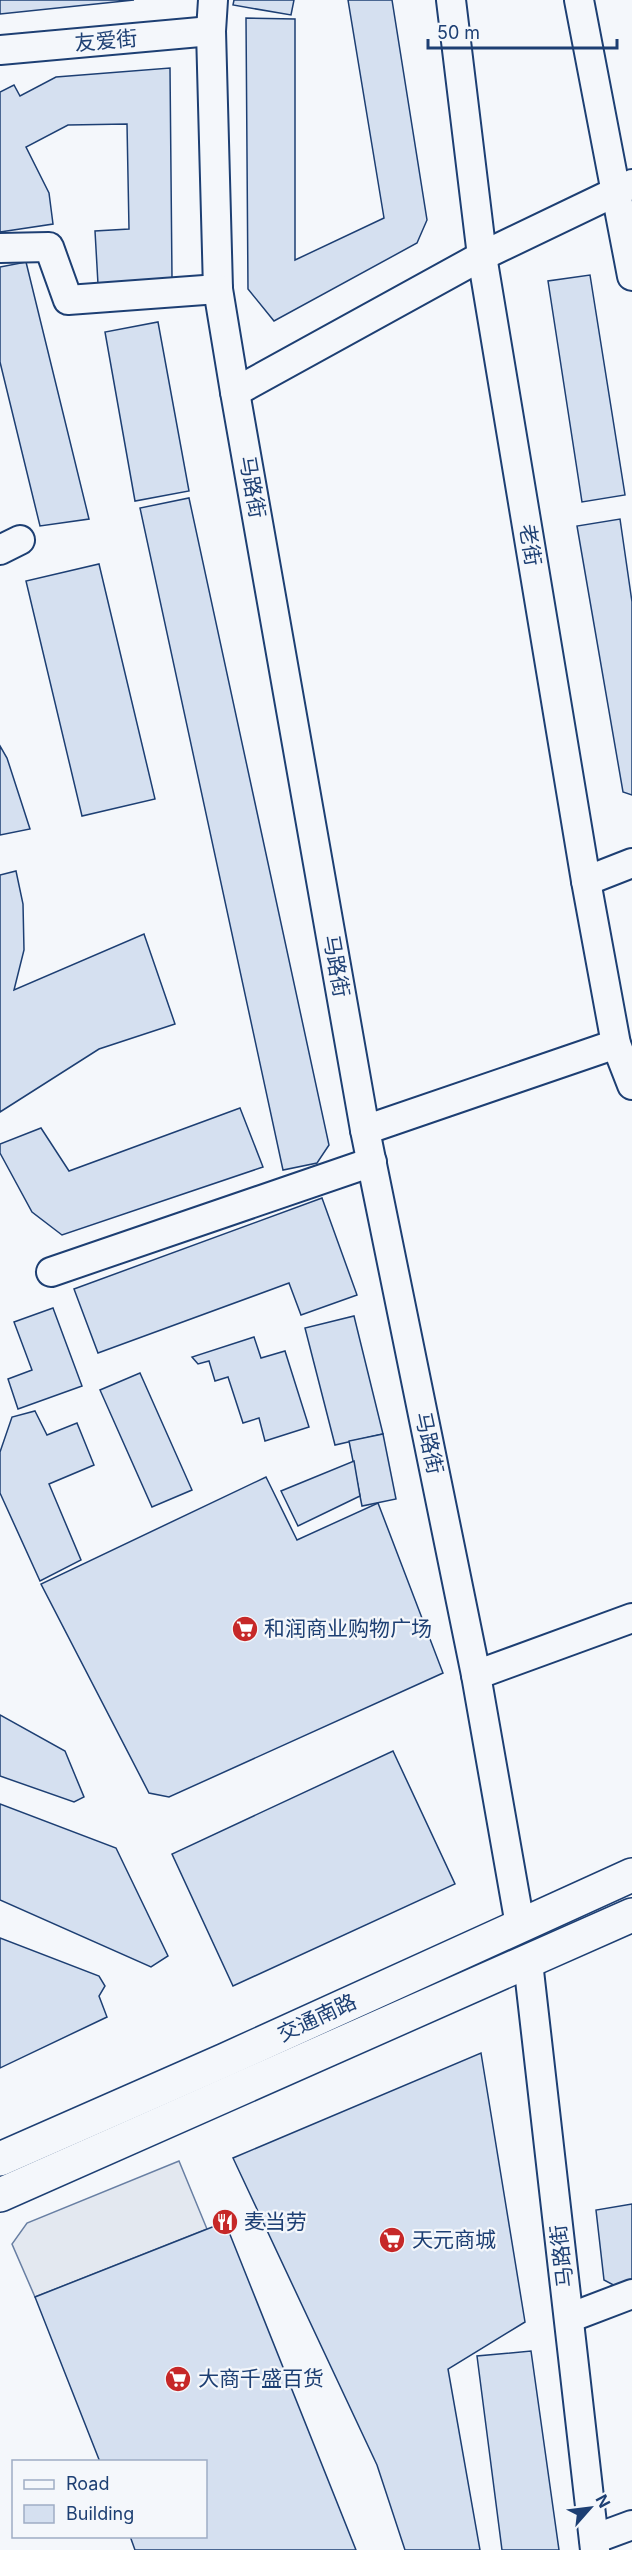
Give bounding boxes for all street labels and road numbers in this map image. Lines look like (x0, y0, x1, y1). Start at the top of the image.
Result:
street label: 友爱街 (73, 25, 138, 56)
street label: 马路街 (235, 454, 270, 520)
street label: 老街 (515, 522, 546, 568)
street label: 马路街 (319, 933, 354, 999)
street label: 马路街 (411, 1409, 448, 1476)
street label: 交通南路 (273, 1988, 360, 2047)
street label: 马路街 (545, 2223, 578, 2289)

